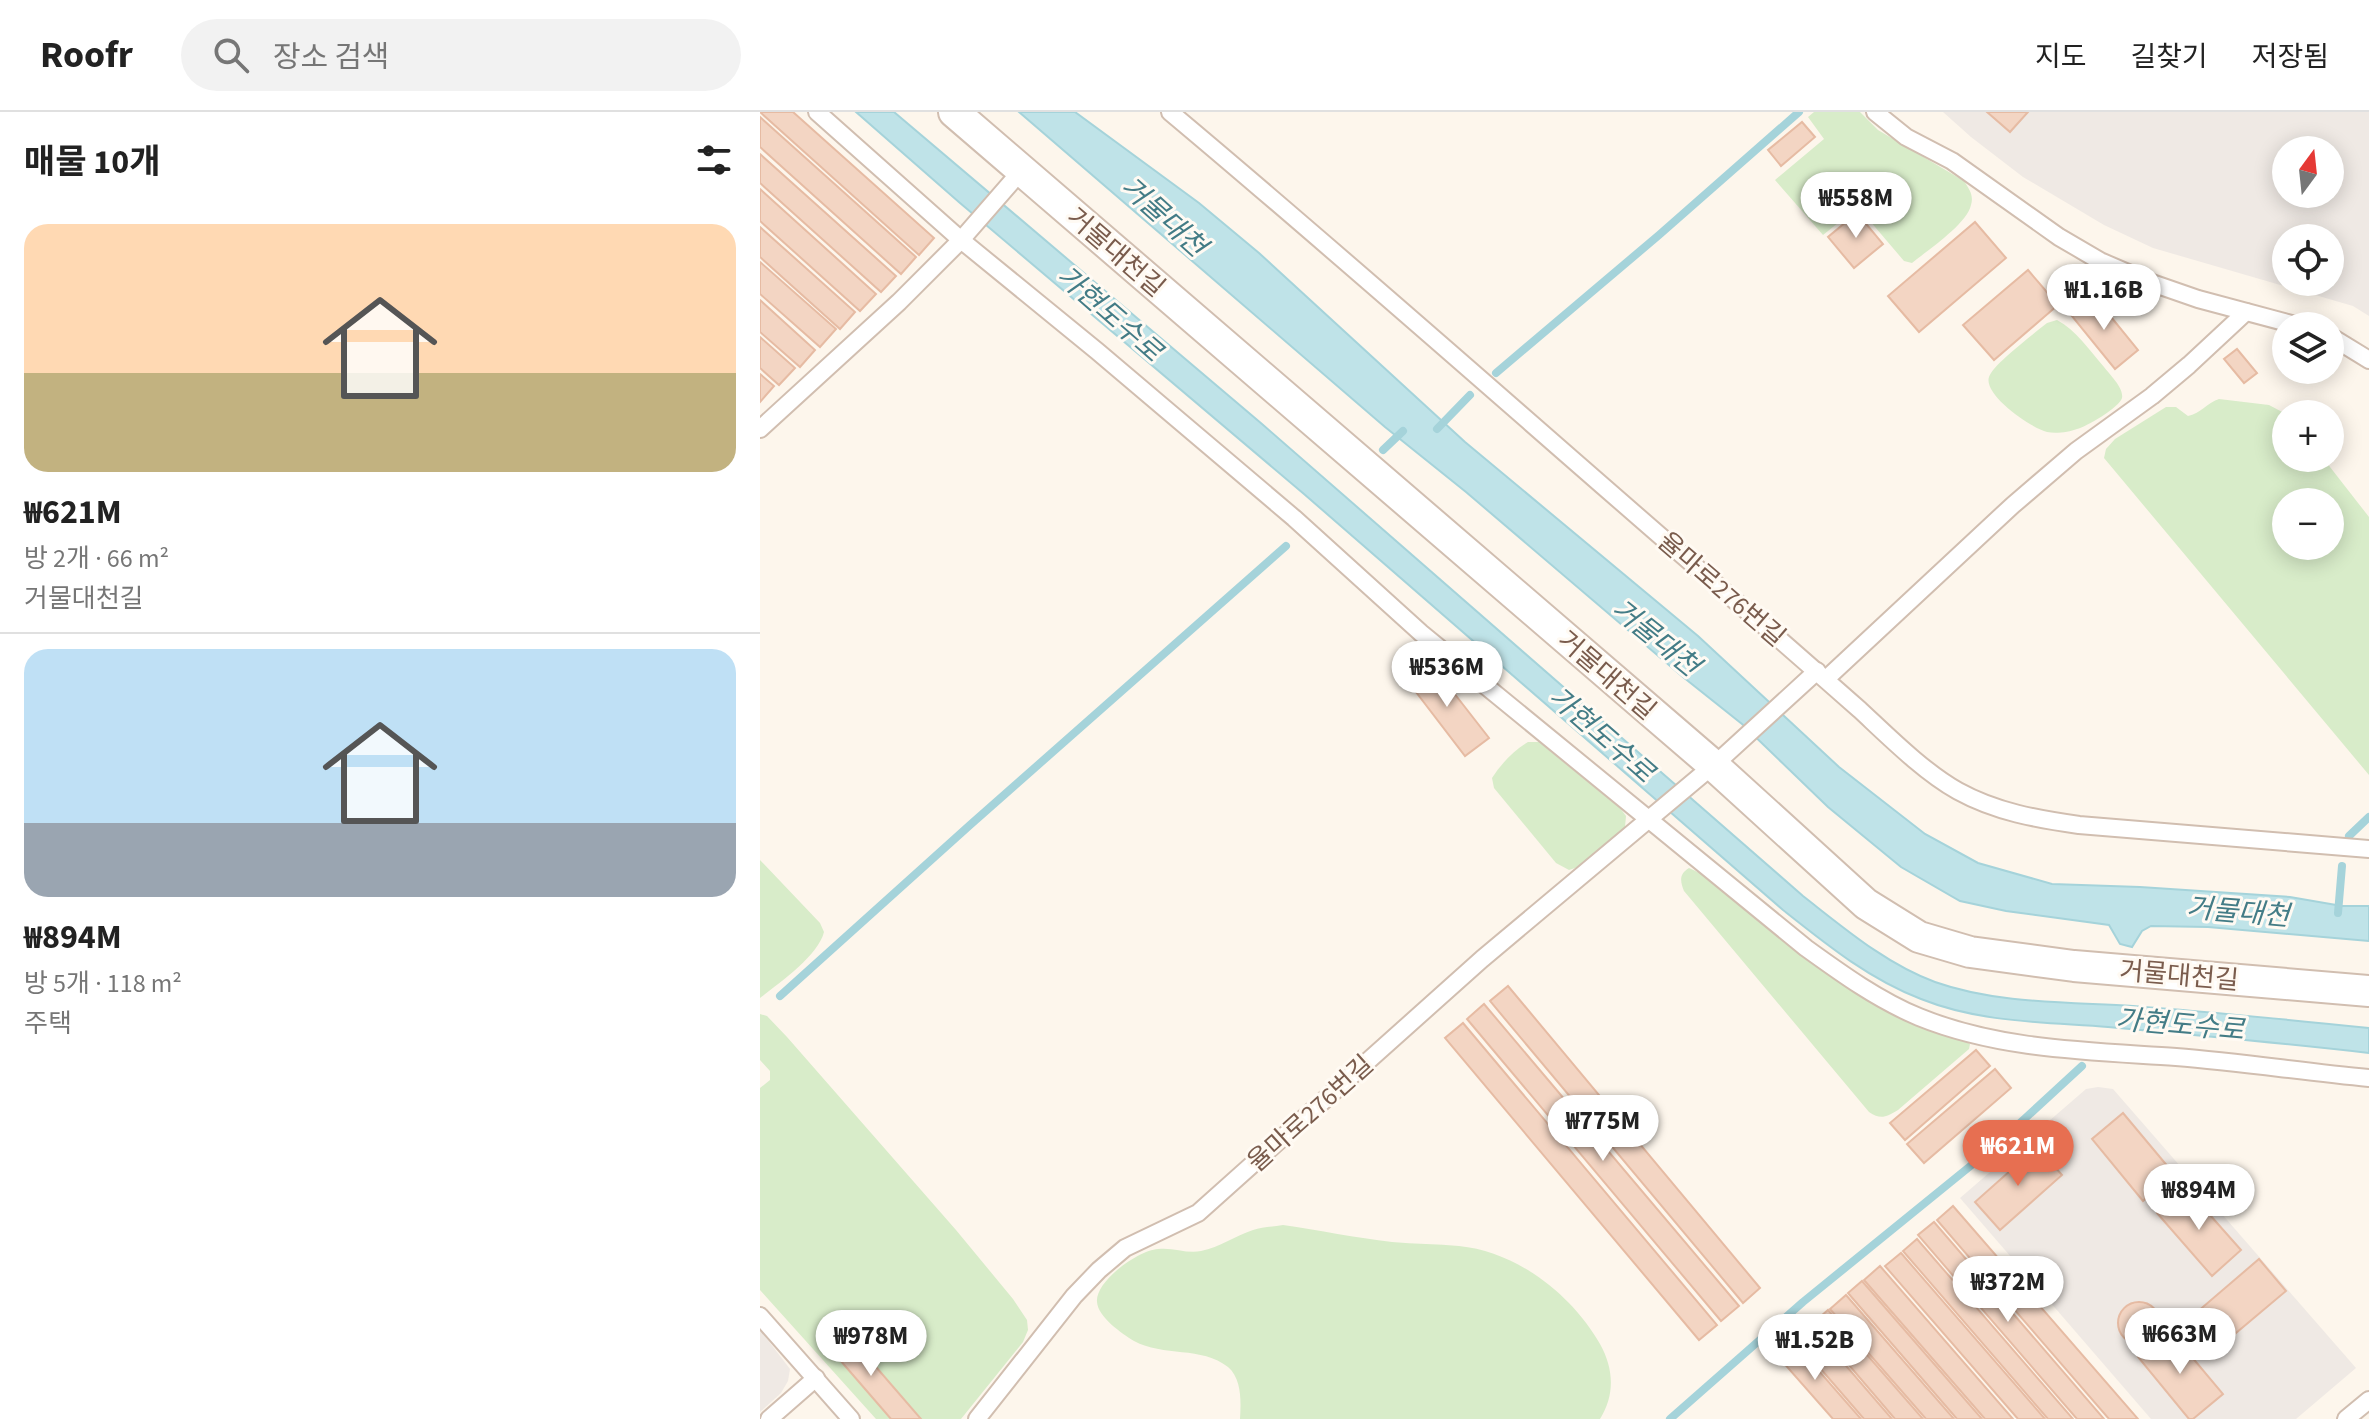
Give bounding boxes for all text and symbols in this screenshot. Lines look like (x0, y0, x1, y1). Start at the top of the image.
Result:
search box (181, 19, 741, 91)
text: Roofr (40, 28, 133, 82)
icon: search (209, 33, 253, 77)
text: 장소 검색 (273, 36, 389, 79)
text: 지도 (2035, 37, 2086, 77)
text: 길찾기 (2130, 37, 2208, 77)
text: 저장됨 (2252, 37, 2329, 77)
north arrow (2272, 136, 2344, 208)
map controls (2272, 136, 2344, 560)
text: 매물 10개 (24, 138, 161, 187)
icon: filters (692, 138, 736, 182)
water label: 거물대천 (1112, 167, 1217, 268)
pin: ₩558M (1800, 172, 1912, 240)
text: ₩558M (1819, 179, 1893, 216)
street label: 거물대천길 (1058, 199, 1173, 306)
button: locate (2272, 224, 2344, 296)
water label: 가현도수로 (1048, 256, 1172, 372)
pin: ₩1.16B (2039, 264, 2169, 332)
text: ₩1.16B (2065, 271, 2143, 308)
icon: home (308, 276, 452, 420)
button: layers (2272, 312, 2344, 384)
button: + (2272, 400, 2344, 472)
text: ₩621M (24, 488, 122, 537)
button: − (2272, 488, 2344, 560)
street label: 율마로276번길 (1650, 523, 1794, 655)
text: 방 2개 · 66 m² (24, 540, 169, 577)
text: 거물대천길 (24, 580, 144, 617)
water label: 거물대천 (1603, 590, 1711, 688)
street label: 거물대천길 (1549, 622, 1664, 729)
pin: ₩536M (1391, 641, 1503, 709)
text: ₩536M (1410, 648, 1484, 685)
water label: 가현도수로 (1540, 677, 1664, 793)
icon: home (308, 701, 452, 845)
water label: 거물대천 (2185, 888, 2294, 937)
text: ₩894M (24, 913, 122, 962)
street label: 거물대천길 (2118, 952, 2240, 999)
text: 방 5개 · 118 m² (24, 965, 182, 1002)
water label: 가현도수로 (2114, 999, 2247, 1051)
text: 주택 (24, 1005, 72, 1042)
street label: 율마로276번길 (1239, 1047, 1382, 1180)
pin: ₩775M (1547, 1095, 1659, 1163)
text: ₩775M (1566, 1102, 1640, 1139)
pin: ₩621M (1962, 1120, 2074, 1188)
text: ₩621M (1981, 1127, 2055, 1164)
pin: ₩894M (2143, 1164, 2255, 1232)
text: ₩894M (2162, 1171, 2236, 1208)
pin: ₩372M (1952, 1256, 2064, 1324)
text: ₩372M (1971, 1263, 2045, 1300)
pin: ₩663M (2124, 1308, 2236, 1376)
pin: ₩978M (815, 1310, 927, 1378)
pin: ₩1.52B (1750, 1314, 1880, 1382)
text: ₩663M (2143, 1315, 2217, 1352)
text: ₩978M (834, 1317, 908, 1354)
text: ₩1.52B (1776, 1321, 1854, 1358)

